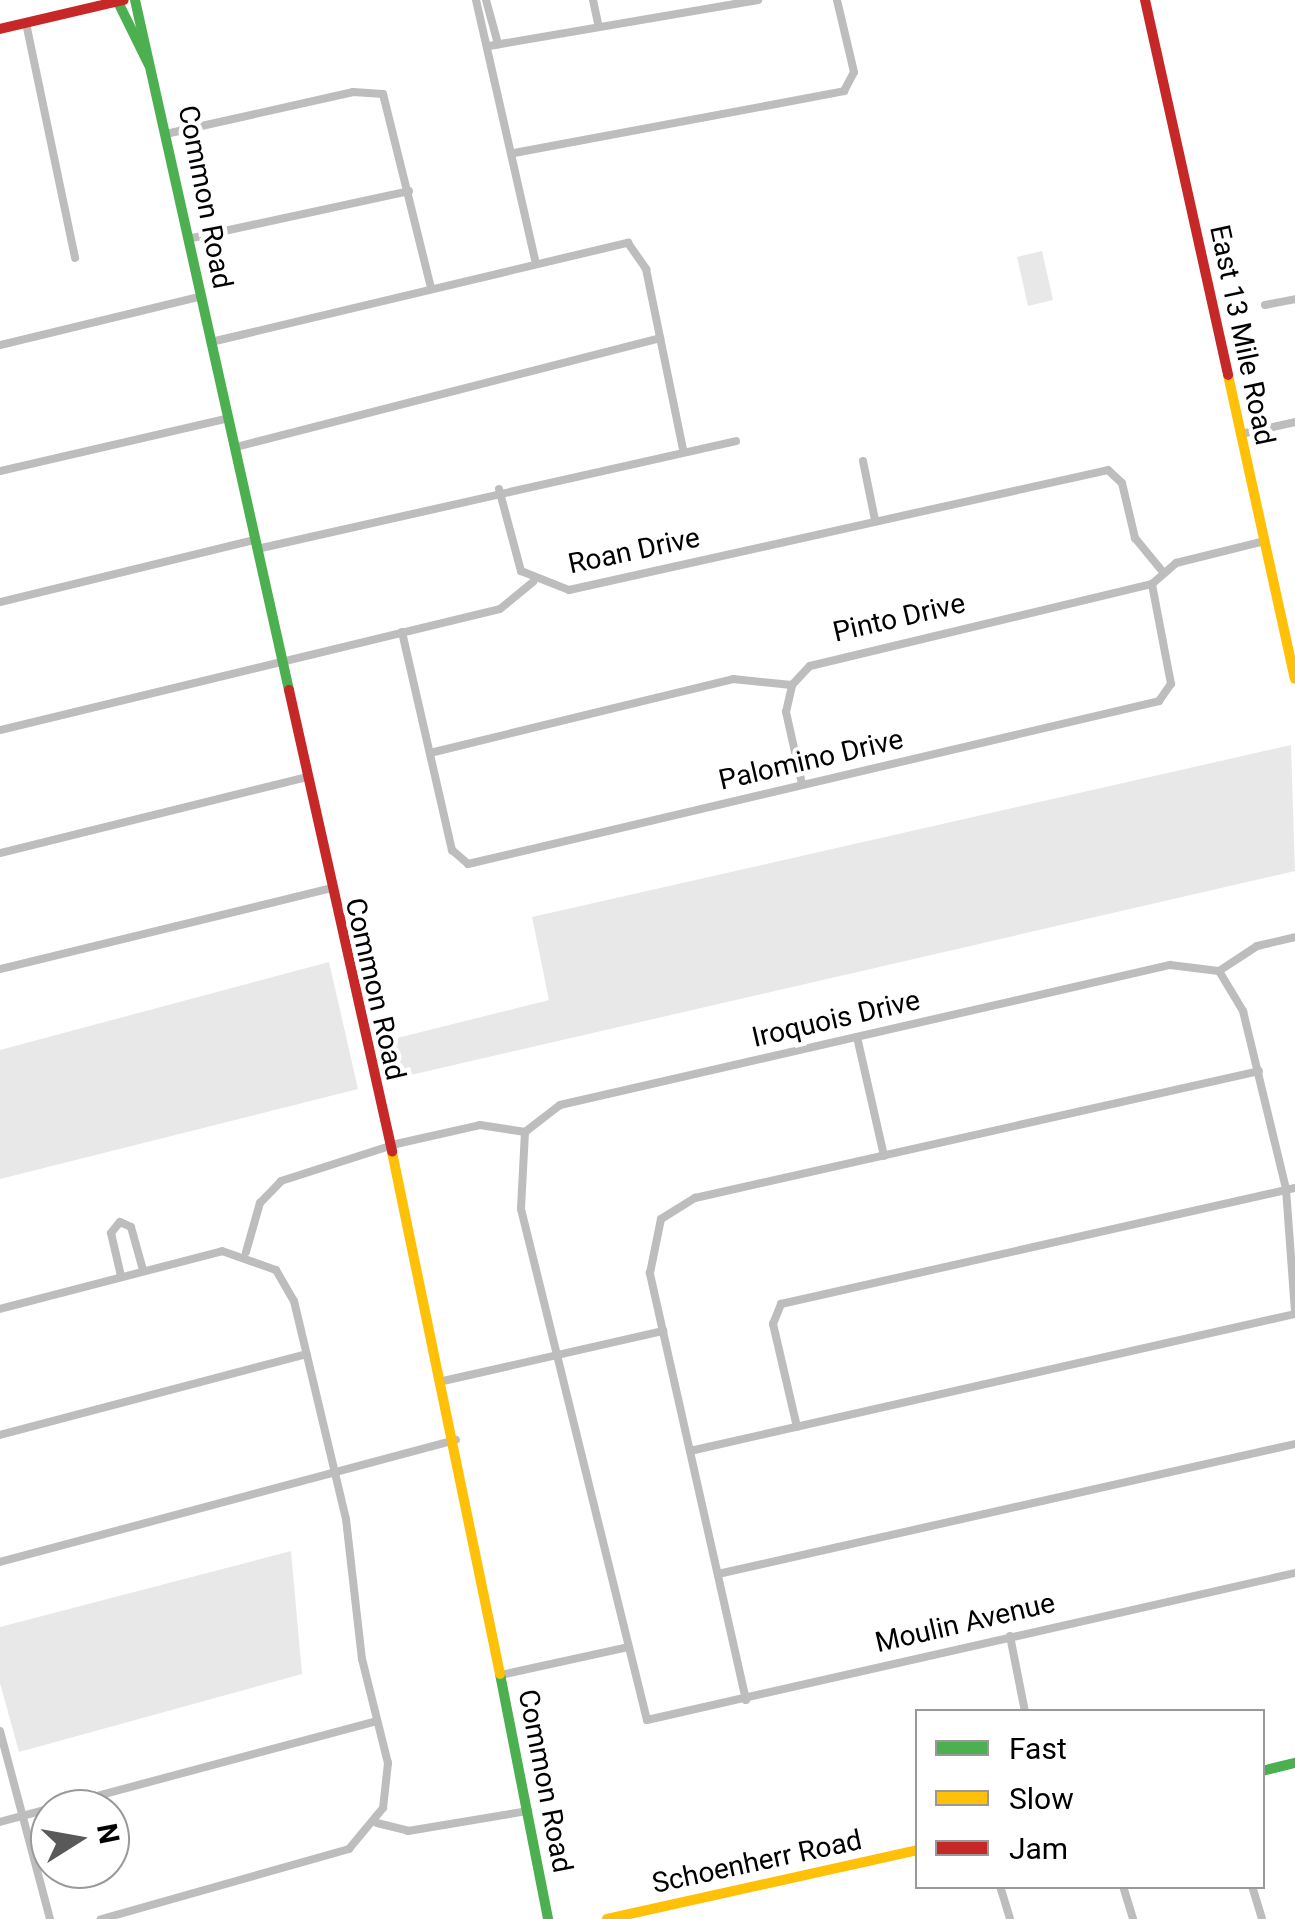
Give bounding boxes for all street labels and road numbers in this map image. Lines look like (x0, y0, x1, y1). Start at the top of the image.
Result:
street label: Common Road (171, 103, 239, 291)
street label: East 13 Mile Road (1202, 222, 1282, 448)
street label: Roan Drive (565, 521, 703, 581)
street label: Pinto Drive (830, 586, 968, 650)
street label: Palomino Drive (716, 722, 906, 798)
street label: Common Road (338, 895, 412, 1083)
street label: Iroquois Drive (749, 983, 923, 1055)
street label: Moulin Avenue (872, 1586, 1058, 1660)
street label: Common Road (511, 1687, 579, 1875)
street label: Schoenherr Road (649, 1823, 865, 1901)

